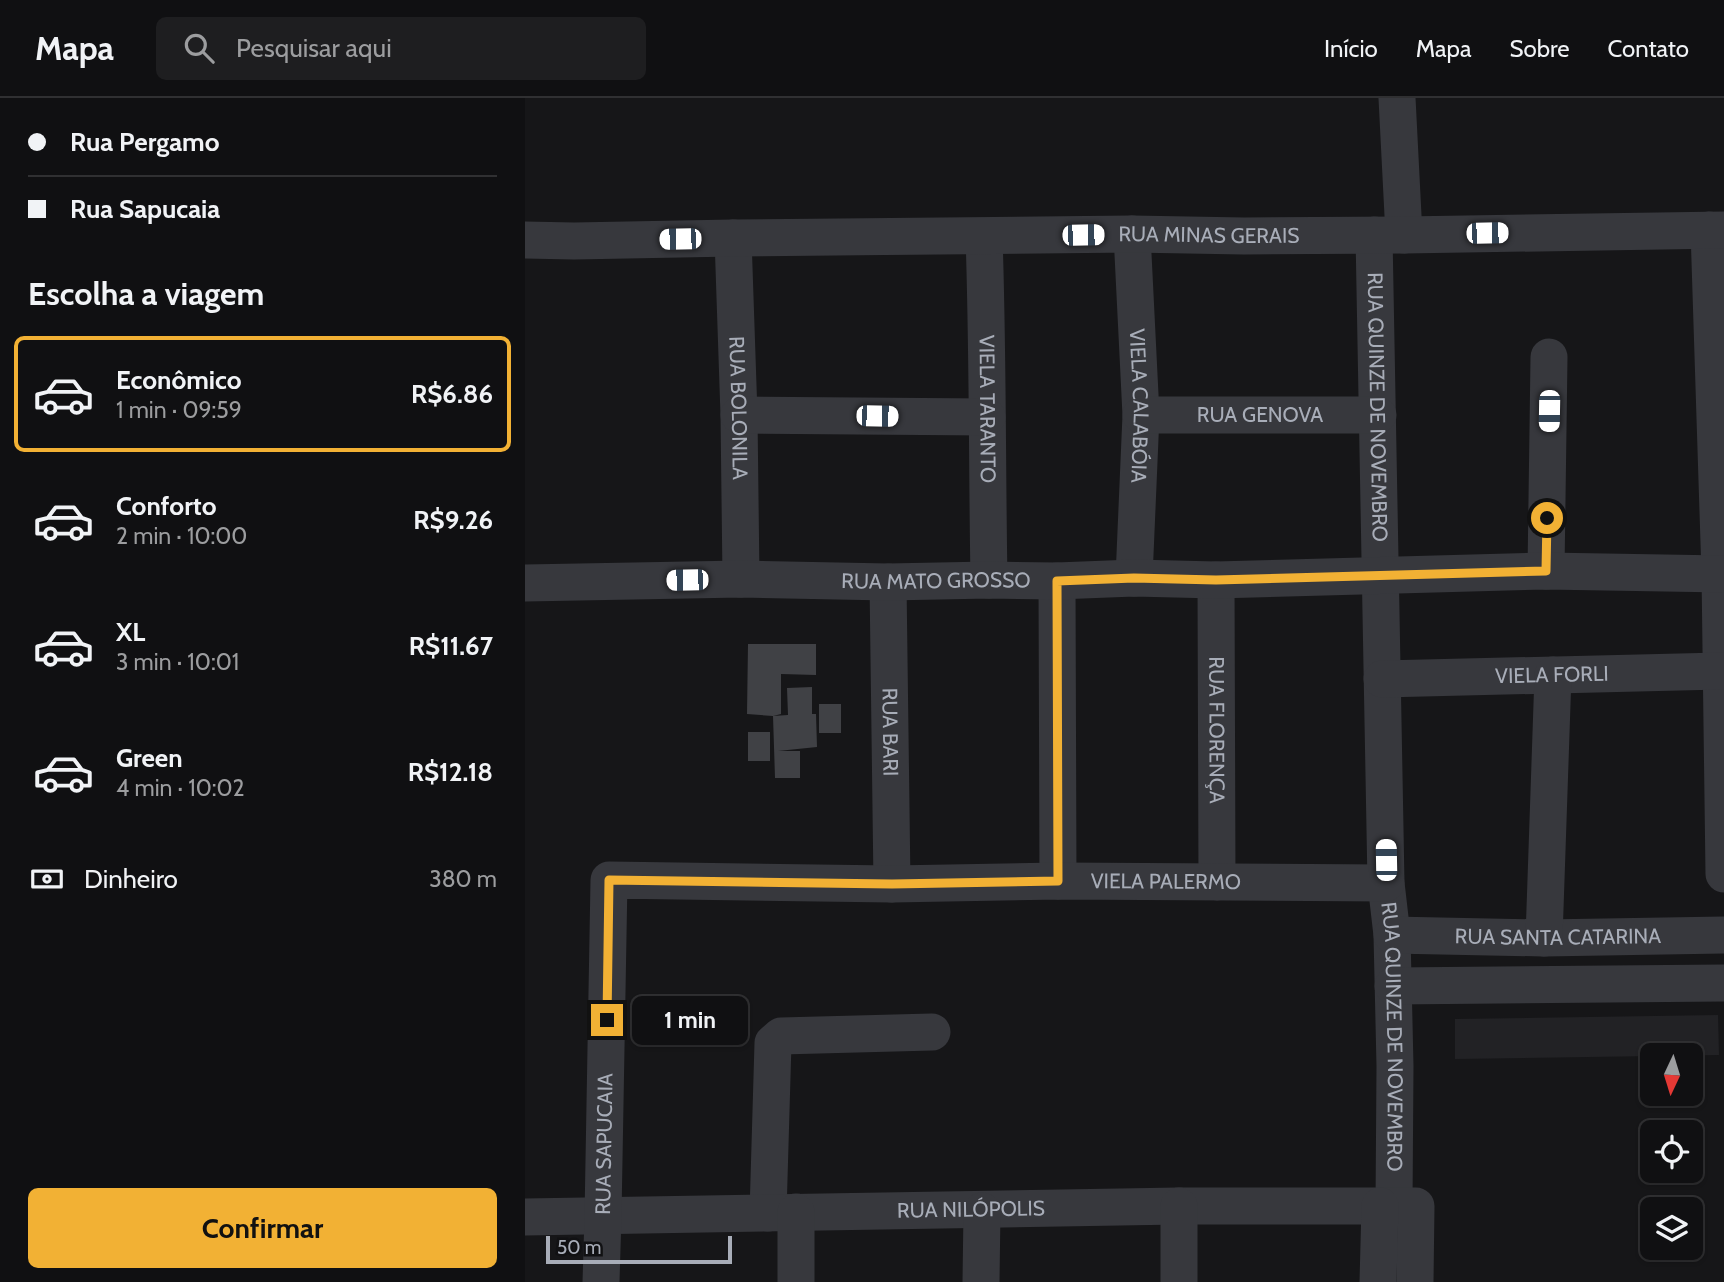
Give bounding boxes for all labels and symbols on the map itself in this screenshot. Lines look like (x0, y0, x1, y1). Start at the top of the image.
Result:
street label: RUA MINAS GERAIS (1118, 221, 1300, 248)
car (1466, 222, 1509, 244)
car (1062, 224, 1105, 246)
car (659, 228, 702, 250)
street label: RUA QUINZE DE NOVEMBRO (1363, 272, 1393, 542)
street label: VIELA CALABÓIA (1125, 328, 1154, 484)
street label: VIELA TARANTO (974, 335, 1001, 483)
street label: RUA BOLONILA (724, 336, 753, 480)
car (1539, 390, 1560, 432)
street label: RUA GENOVA (1197, 402, 1323, 427)
car (856, 405, 899, 427)
route start (1531, 502, 1563, 534)
street label: RUA MATO GROSSO (841, 567, 1031, 594)
car (666, 569, 709, 591)
street label: RUA FLORENÇA (1204, 656, 1230, 804)
street label: VIELA FORLI (1495, 661, 1609, 688)
street label: RUA BARI (877, 687, 904, 777)
car (1376, 839, 1397, 881)
street label: VIELA PALERMO (1091, 868, 1241, 894)
street label: RUA QUINZE DE NOVEMBRO (1376, 900, 1408, 1172)
street label: RUA SANTA CATARINA (1455, 923, 1661, 950)
callout: 1 min (631, 996, 747, 1044)
route end (591, 1004, 623, 1036)
north arrow (1640, 1043, 1703, 1106)
street label: RUA SAPUCAIA (590, 1073, 618, 1215)
street label: RUA NILÓPOLIS (897, 1195, 1045, 1223)
scale bar (546, 1233, 731, 1265)

